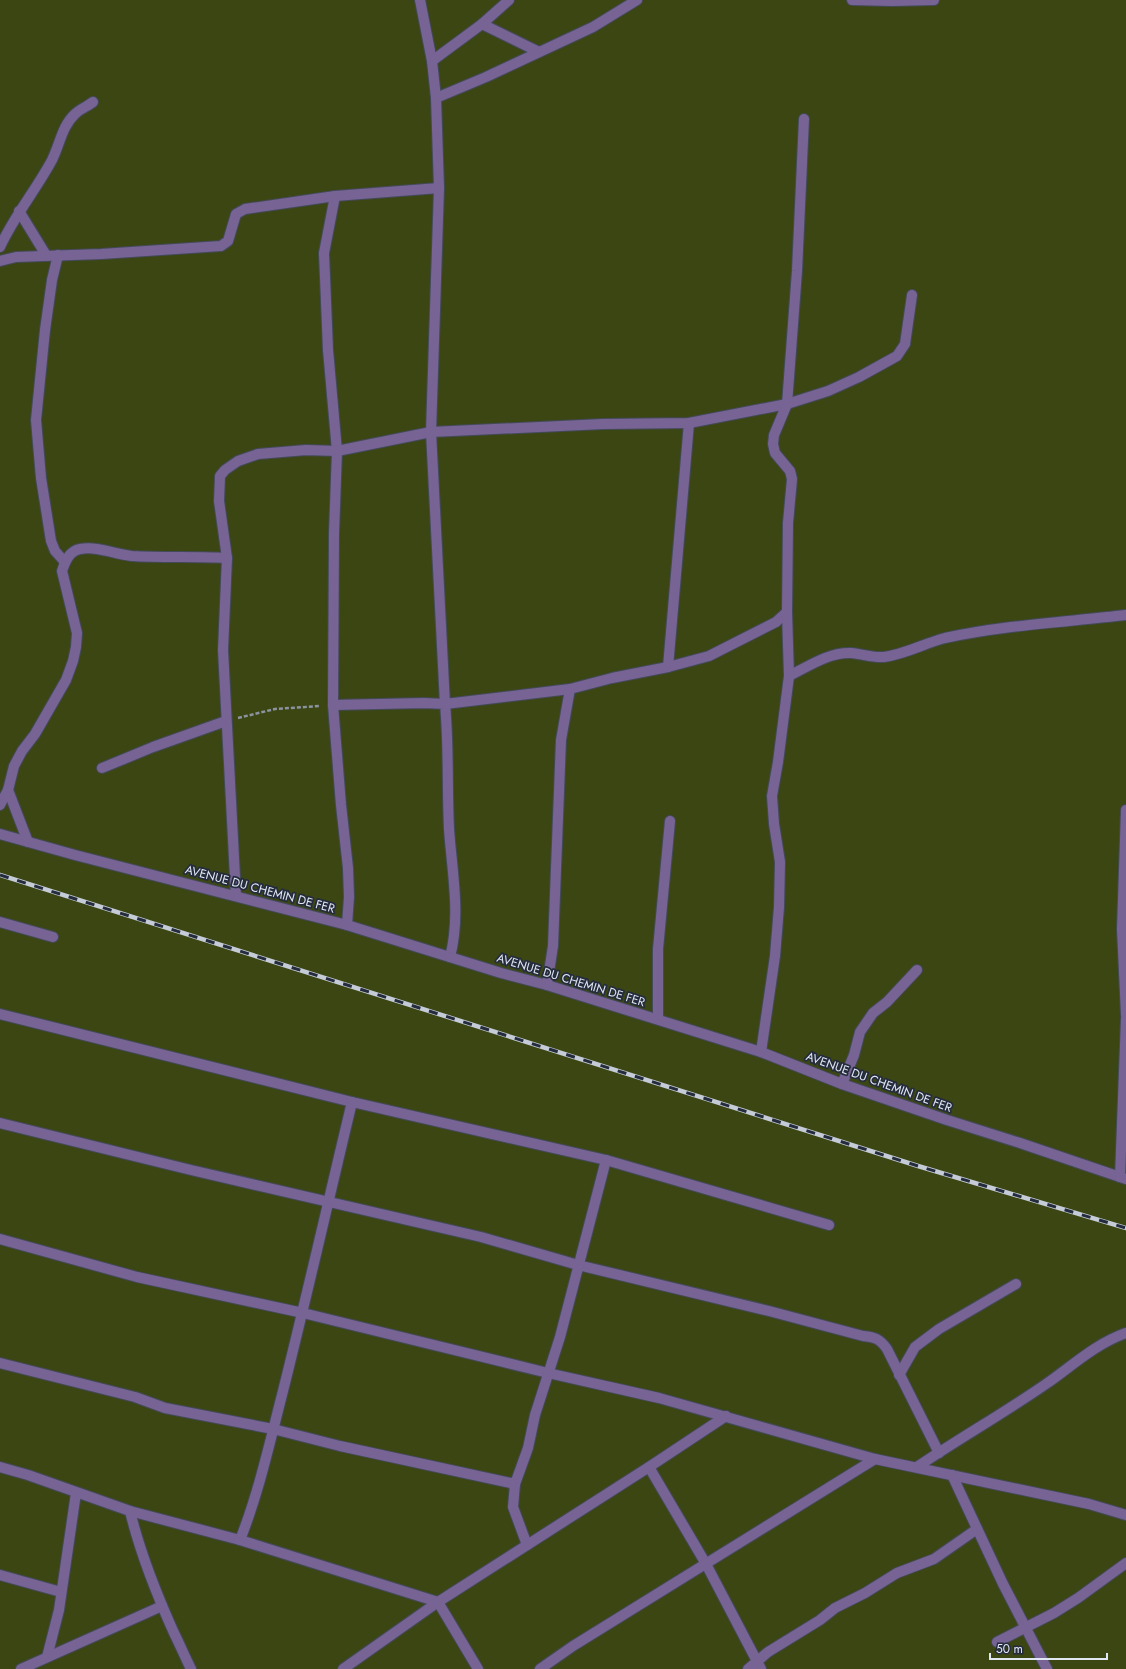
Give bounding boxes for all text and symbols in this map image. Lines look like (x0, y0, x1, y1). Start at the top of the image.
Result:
street label: AVENUE DU CHEMIN DE FER (183, 860, 337, 918)
street label: AVENUE DU CHEMIN DE FER (495, 949, 648, 1011)
street label: AVENUE DU CHEMIN DE FER (803, 1047, 955, 1117)
scale bar (990, 1635, 1107, 1661)
text: 50 m (996, 1640, 1023, 1658)

